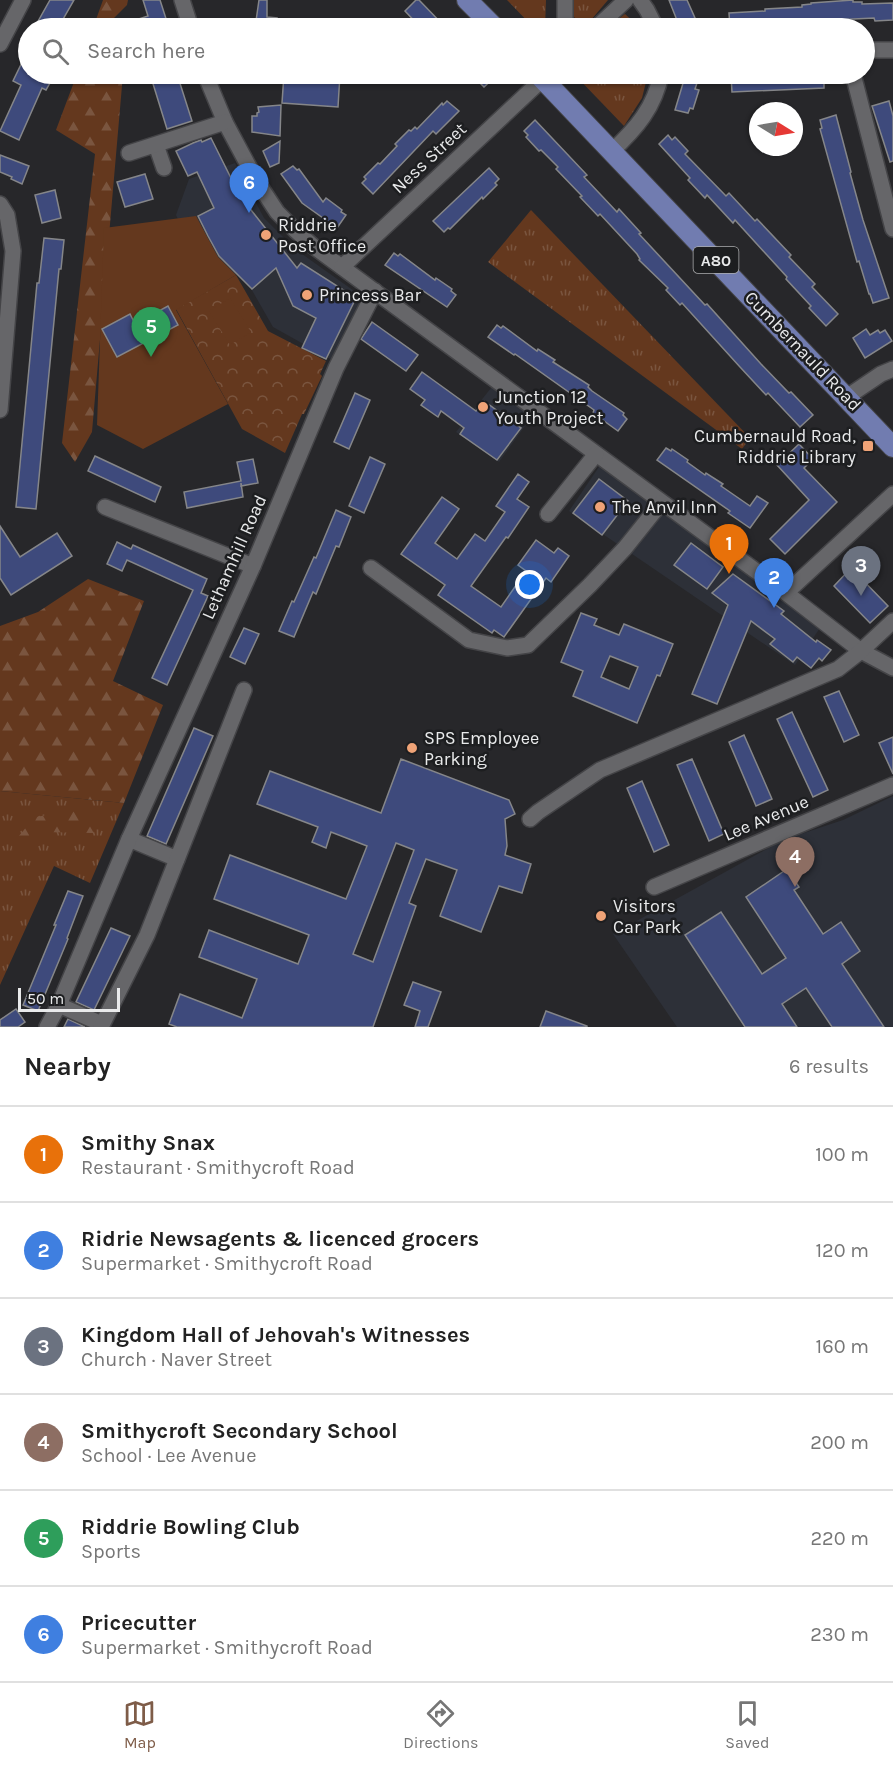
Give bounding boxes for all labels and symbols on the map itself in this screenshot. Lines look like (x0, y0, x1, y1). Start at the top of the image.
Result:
north arrow (749, 102, 803, 156)
street label: Ness Street (387, 118, 471, 198)
pin: 6 (230, 164, 268, 213)
place label: Riddrie Post Office (278, 214, 366, 257)
marker: Riddrie Post Office (259, 228, 273, 242)
road number: A80 (694, 247, 738, 273)
place label: Princess Bar (319, 284, 422, 306)
street label: Cumbernauld Road (740, 286, 866, 416)
marker: Princess Bar (300, 288, 314, 302)
pin: 5 (132, 308, 170, 357)
place label: Junction 12 Youth Project (495, 386, 604, 429)
marker: Junction 12 Youth Project (476, 400, 490, 414)
place label: Cumbernauld Road, Riddrie Library (694, 425, 857, 468)
marker: Cumbernauld Road, Riddrie Library (861, 439, 875, 453)
street label: Lethamhill Road (197, 491, 271, 623)
place label: The Anvil Inn (612, 496, 717, 518)
marker: The Anvil Inn (593, 500, 607, 514)
pin: 1 (710, 524, 748, 574)
pin: 3 (842, 546, 880, 596)
pin: 2 (754, 558, 794, 608)
your location (515, 570, 544, 599)
place label: SPS Employee Parking (424, 727, 539, 770)
marker: SPS Employee Parking (405, 741, 419, 755)
street label: Lee Avenue (720, 790, 812, 846)
pin: 4 (776, 838, 814, 887)
place label: Visitors Car Park (613, 895, 681, 938)
marker: Visitors Car Park (594, 909, 608, 923)
scale bar (18, 985, 120, 1013)

